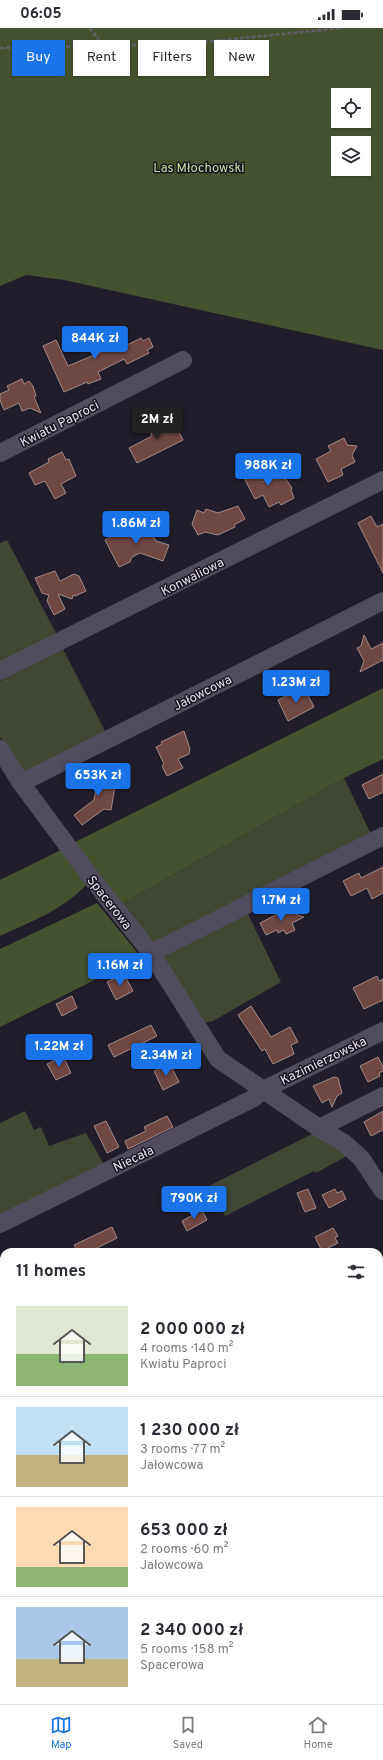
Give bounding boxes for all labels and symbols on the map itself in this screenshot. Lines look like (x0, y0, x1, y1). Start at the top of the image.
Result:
park label: Las Młochowski (153, 161, 245, 177)
pin: 844K zł (58, 326, 132, 360)
street label: Kwiatu Paproci (18, 398, 102, 452)
pin: 2M zł (129, 407, 185, 441)
pin: 988K zł (231, 453, 305, 487)
pin: 1.86M zł (95, 511, 177, 545)
street label: Konwaliowa (159, 555, 227, 600)
pin: 1.23M zł (255, 670, 337, 704)
street label: Jałowcowa (171, 672, 235, 715)
pin: 653K zł (61, 763, 135, 797)
street label: Spacerowa (82, 873, 134, 933)
pin: 1.7M zł (244, 888, 318, 922)
pin: 1.16M zł (79, 953, 161, 987)
pin: 1.22M zł (18, 1034, 100, 1068)
street label: Kazimierzowska (278, 1034, 370, 1090)
pin: 2.34M zł (125, 1043, 207, 1077)
street label: Niecała (111, 1143, 157, 1176)
pin: 790K zł (157, 1186, 231, 1220)

